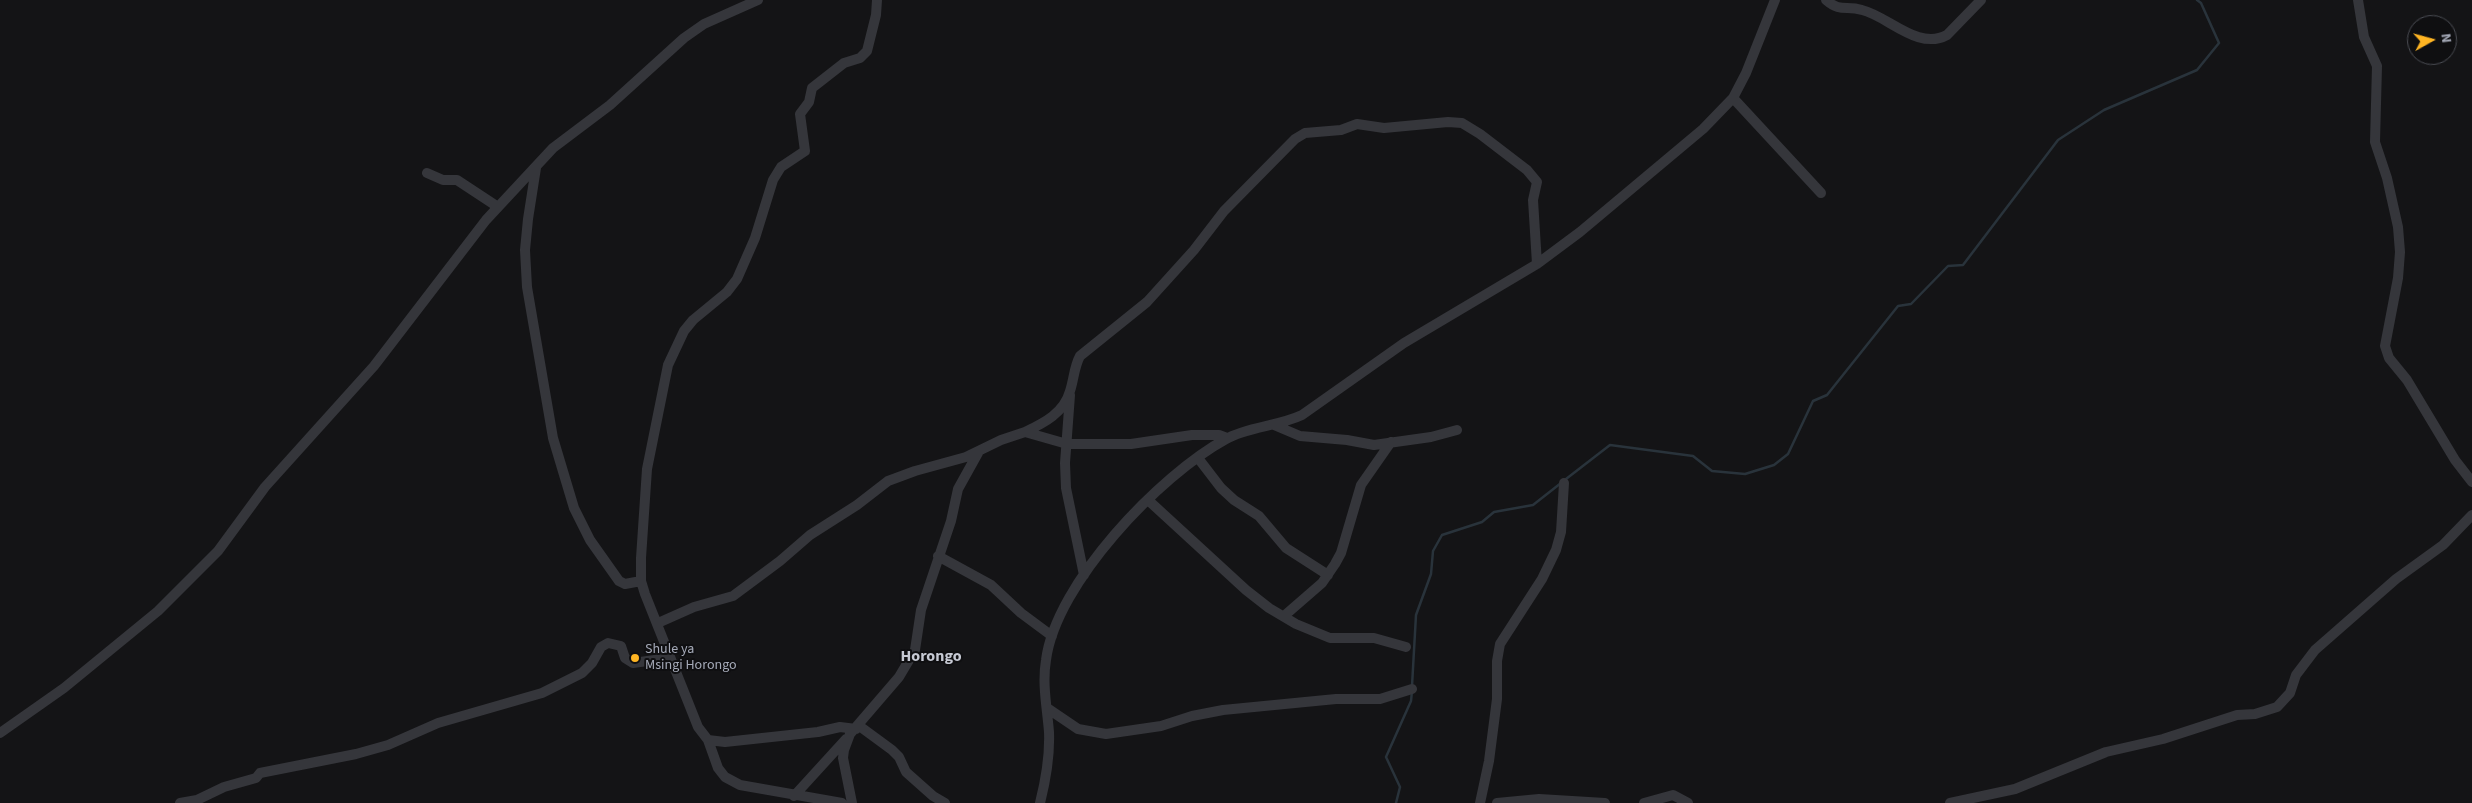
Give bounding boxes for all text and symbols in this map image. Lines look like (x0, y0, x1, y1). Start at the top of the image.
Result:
north arrow (2407, 15, 2457, 65)
text: N (2435, 32, 2456, 44)
place label: Shule ya Msingi Horongo (645, 642, 737, 674)
district label: Horongo (900, 647, 962, 667)
marker: Shule ya Msingi Horongo (629, 652, 641, 664)

